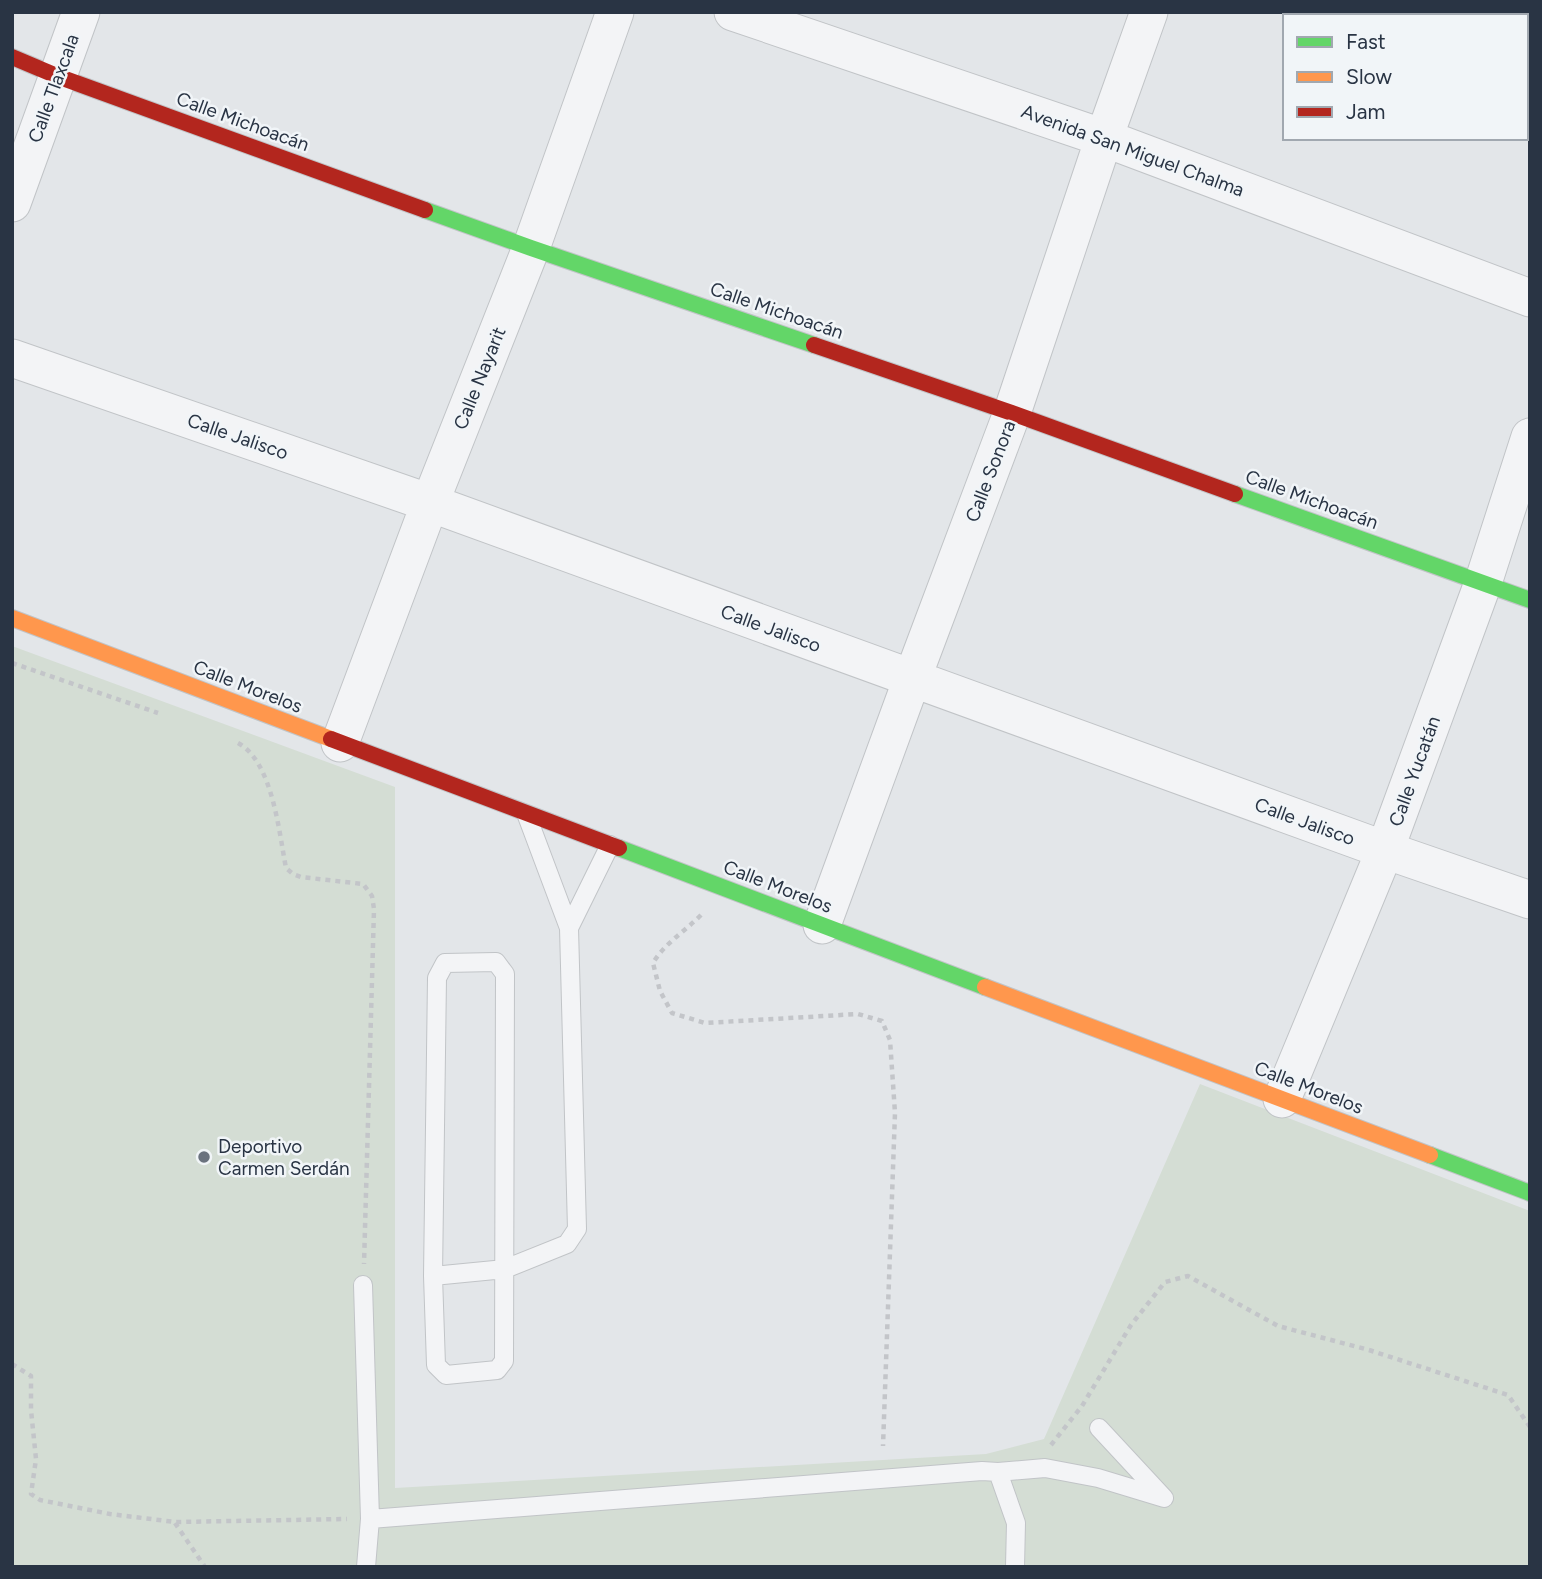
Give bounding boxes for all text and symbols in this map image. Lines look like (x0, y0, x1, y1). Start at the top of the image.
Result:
legend (1283, 14, 1528, 140)
text: Fast (1346, 29, 1386, 54)
street label: Calle Tlaxcala (23, 31, 84, 146)
text: Slow (1346, 64, 1392, 89)
street label: Calle Michoacán (173, 87, 312, 156)
street label: Avenida San Miguel Chalma (1018, 99, 1247, 202)
text: Jam (1346, 99, 1385, 124)
street label: Calle Michoacán (707, 277, 847, 344)
street label: Calle Nayarit (448, 324, 510, 433)
street label: Calle Jalisco (184, 408, 291, 464)
street label: Calle Sonora (961, 417, 1020, 525)
street label: Calle Michoacán (1242, 465, 1381, 534)
street label: Calle Jalisco (718, 600, 824, 657)
street label: Calle Morelos (190, 655, 306, 718)
street label: Calle Yucatán (1384, 713, 1445, 829)
street label: Calle Jalisco (1252, 793, 1358, 850)
street label: Calle Morelos (720, 855, 836, 918)
street label: Calle Morelos (1251, 1056, 1367, 1119)
place label: Deportivo Carmen Serdán (218, 1135, 350, 1180)
marker: Deportivo Carmen Serdán (196, 1149, 212, 1165)

